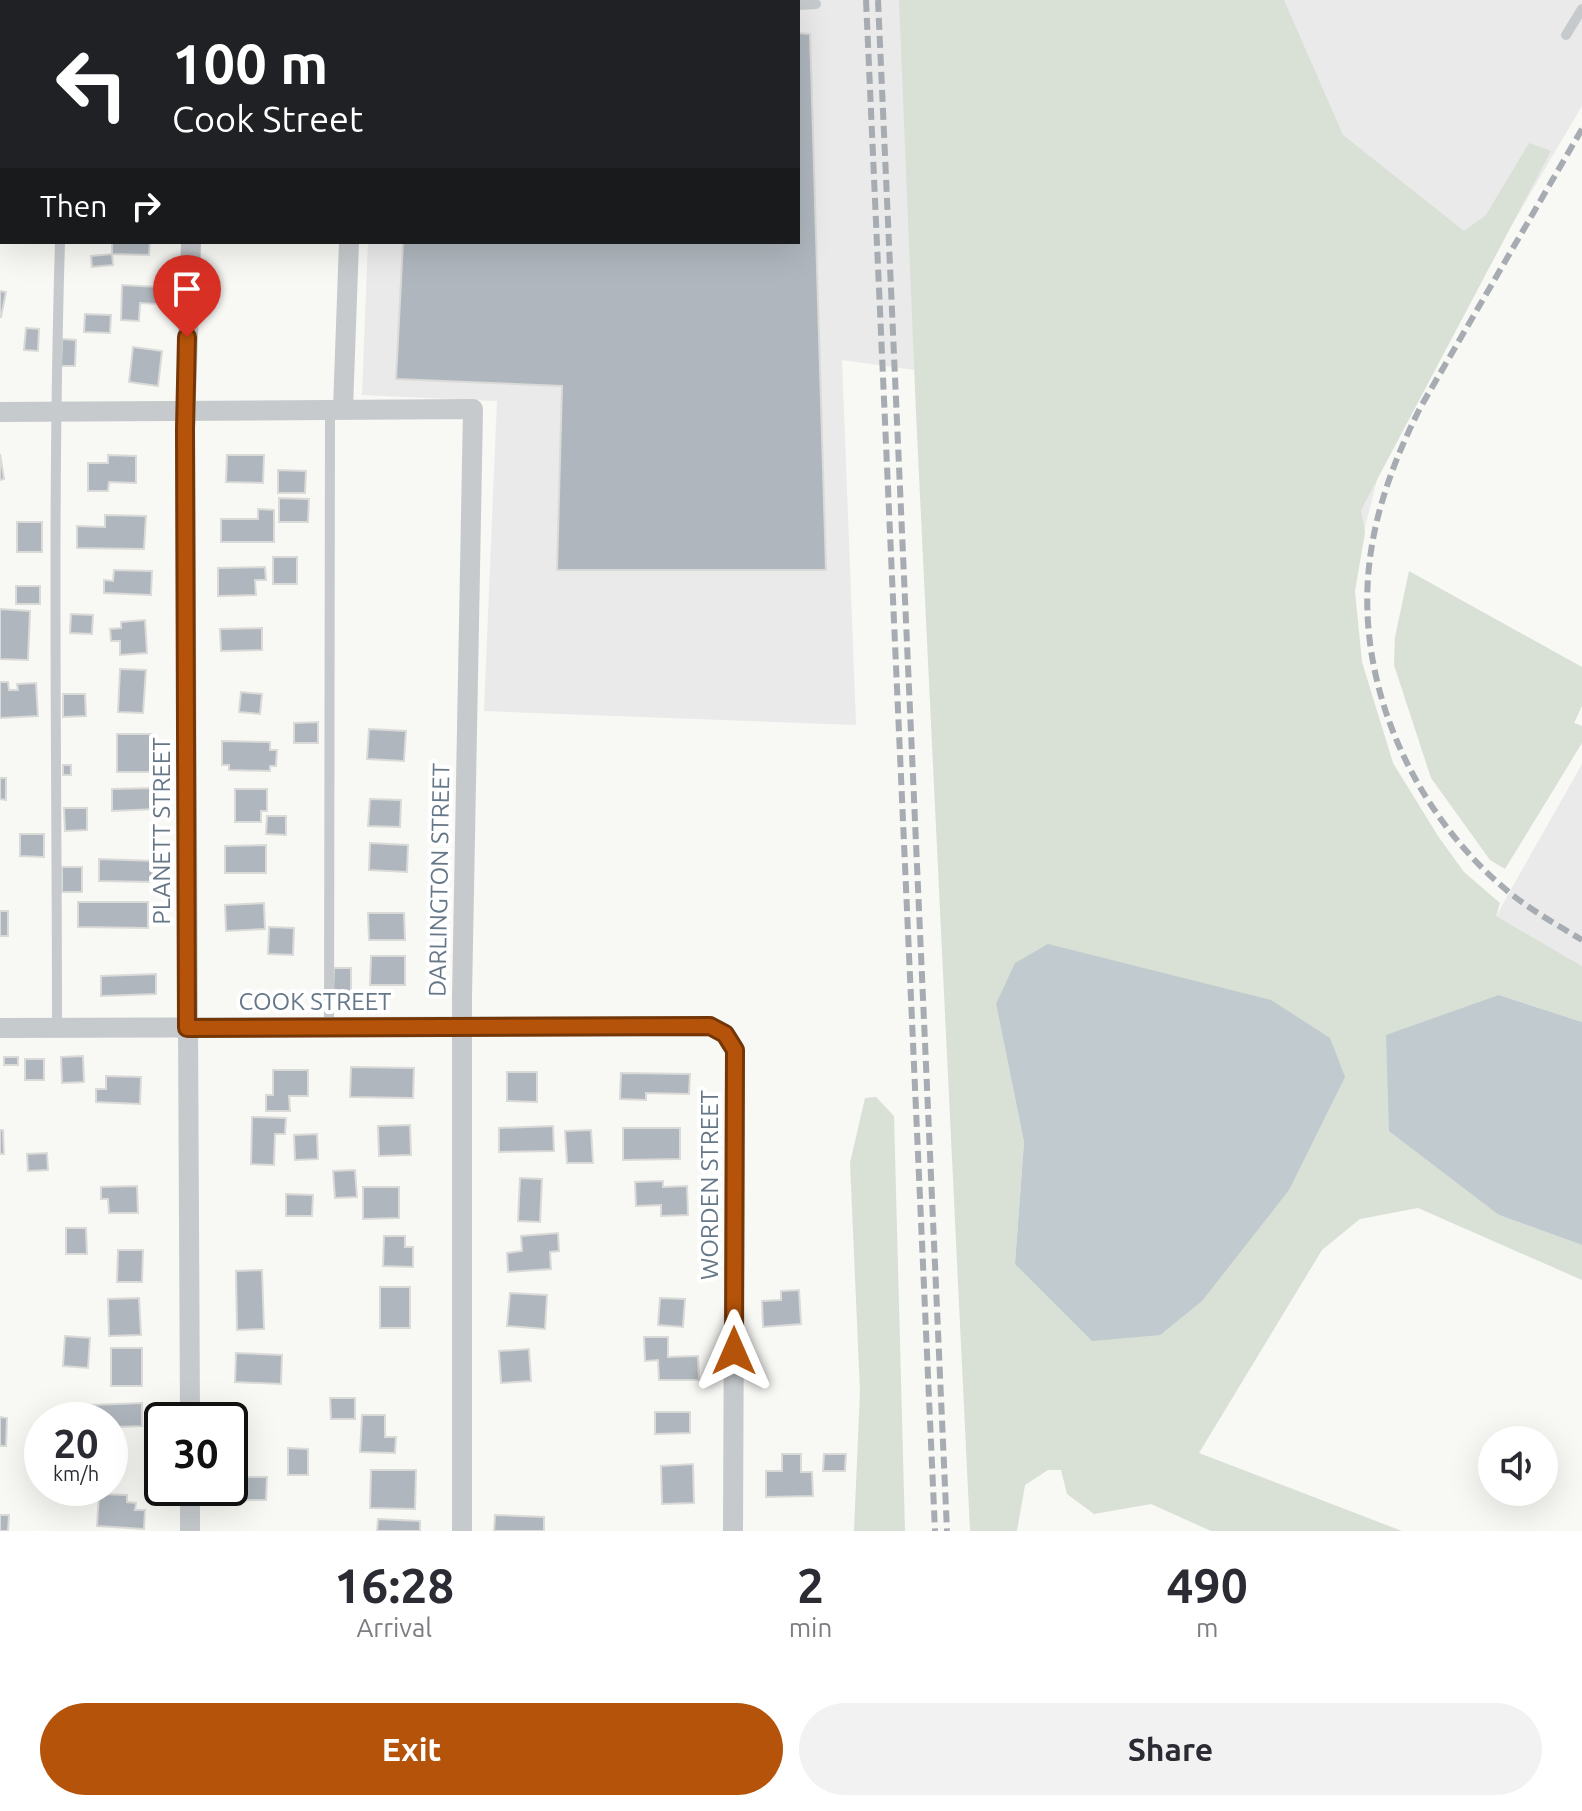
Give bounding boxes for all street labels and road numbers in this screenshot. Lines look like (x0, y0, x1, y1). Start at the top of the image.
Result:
street label: PLANETT STREET (148, 737, 175, 925)
street label: DARLINGTON STREET (423, 763, 455, 997)
street label: COOK STREET (239, 988, 391, 1015)
street label: WORDEN STREET (696, 1090, 723, 1280)

